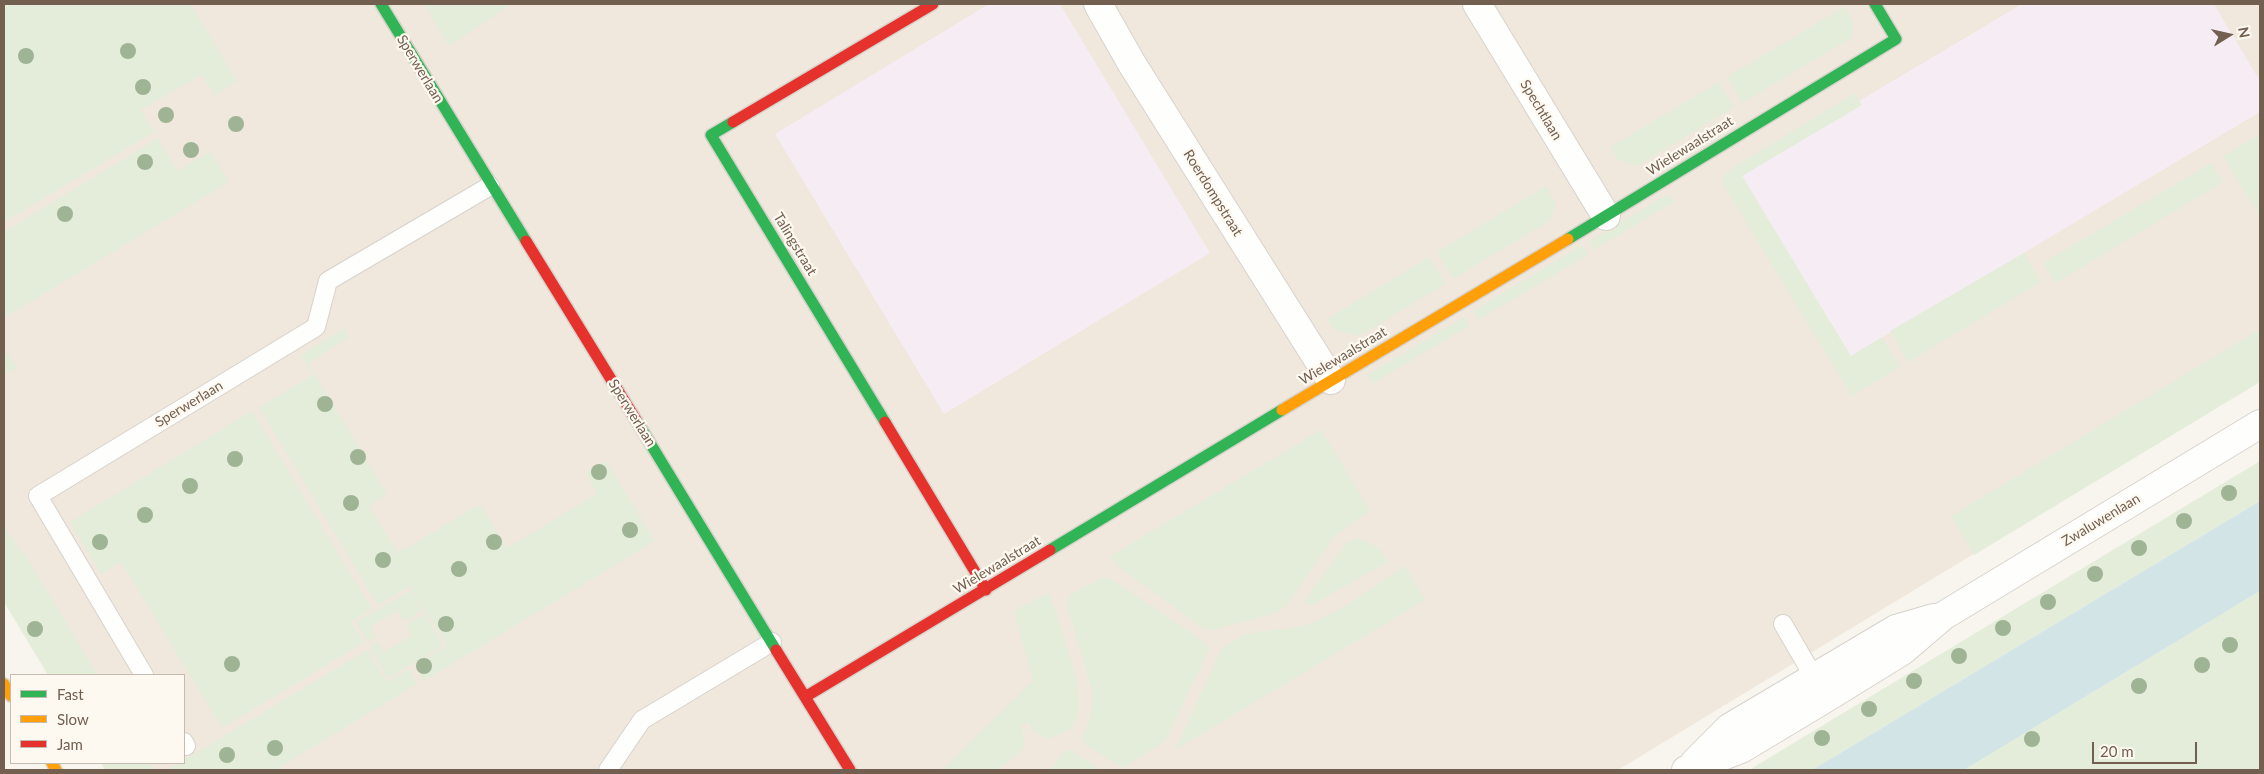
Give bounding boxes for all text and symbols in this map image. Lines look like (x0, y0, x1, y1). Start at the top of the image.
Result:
north arrow (2204, 10, 2254, 60)
text: N (2235, 26, 2254, 39)
street label: Sperwerlaan (393, 32, 447, 106)
street label: Spechtlaan (1517, 77, 1565, 143)
street label: Wielewaalstraat (1644, 113, 1736, 179)
street label: Roerdompstraat (1180, 147, 1246, 239)
street label: Talingstraat (770, 210, 820, 278)
street label: Wielewaalstraat (1296, 323, 1390, 389)
street label: Sperwerlaan (605, 376, 659, 450)
street label: Sperwerlaan (152, 377, 226, 431)
street label: Zwaluwenlaan (2059, 490, 2143, 550)
street label: Wielewaalstraat (950, 532, 1044, 598)
legend (10, 674, 185, 764)
text: Fast (57, 685, 84, 703)
text: Slow (57, 710, 89, 728)
scale bar (2094, 732, 2199, 764)
text: Jam (57, 735, 83, 753)
text: 20 m (2100, 742, 2134, 760)

